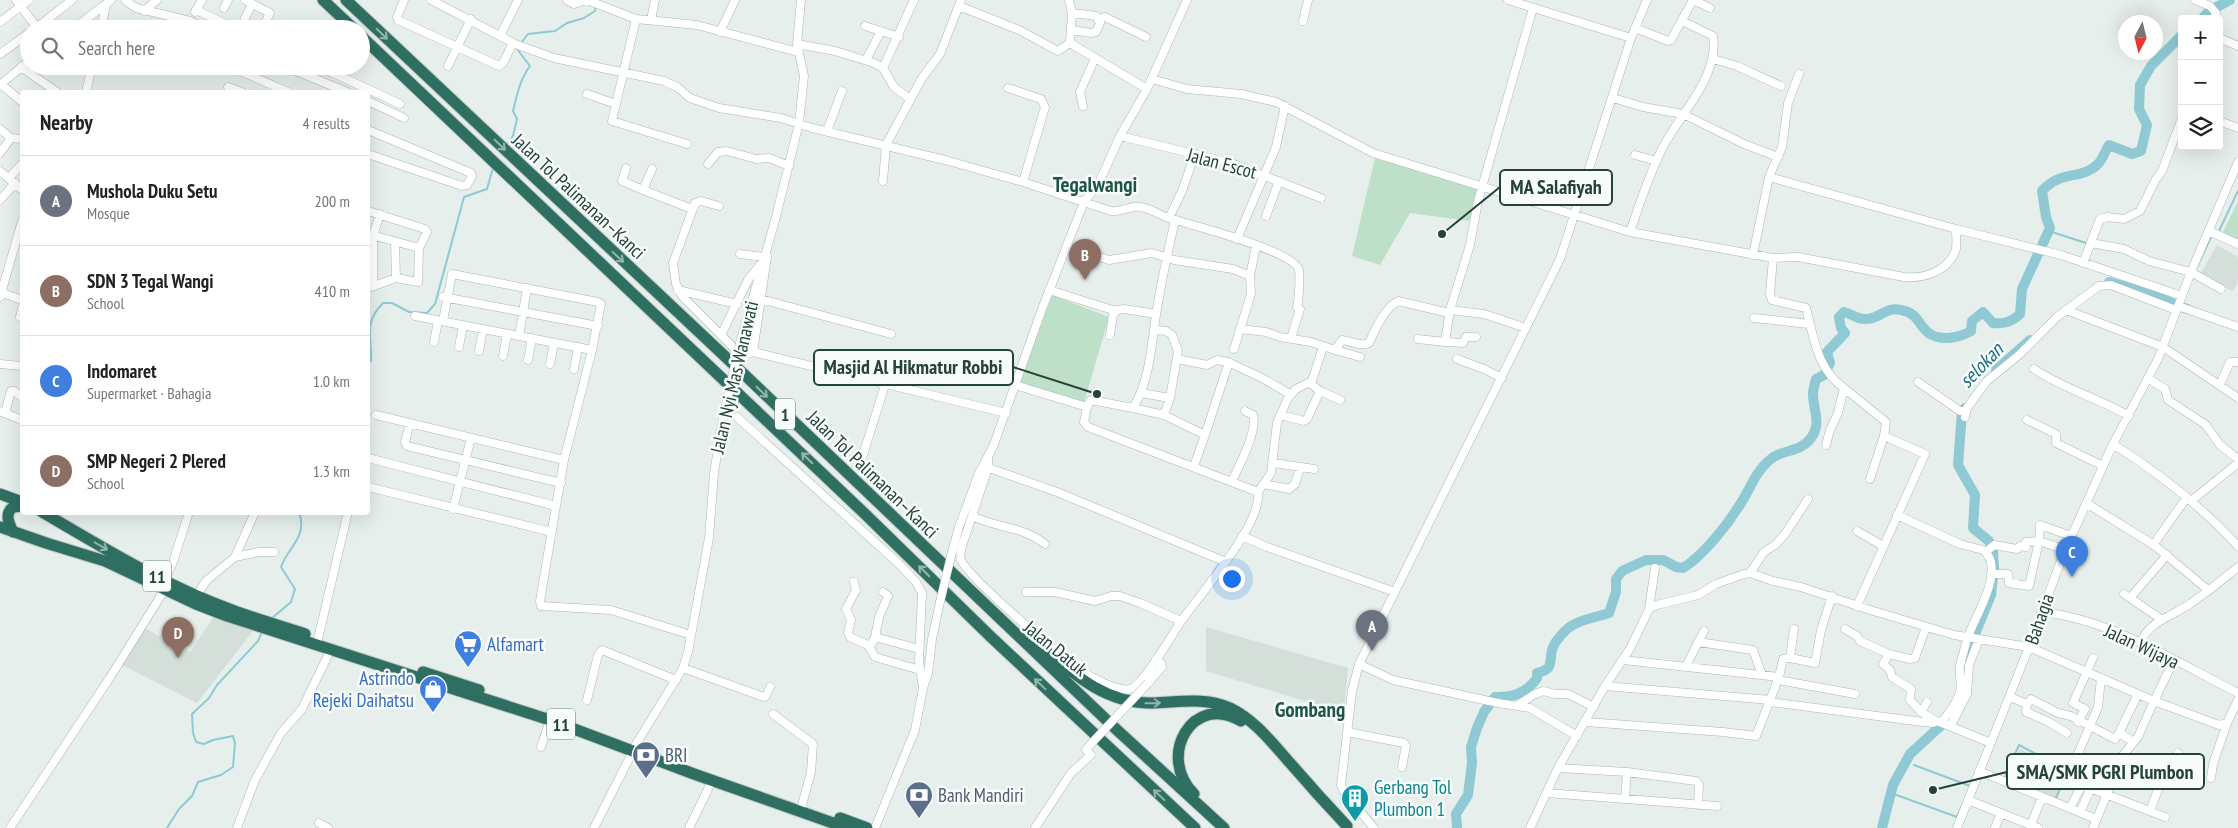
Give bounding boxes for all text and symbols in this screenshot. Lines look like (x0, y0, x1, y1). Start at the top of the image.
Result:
north arrow (2118, 15, 2163, 60)
map controls (2178, 15, 2223, 150)
button: + (2178, 15, 2223, 60)
search box (20, 20, 370, 75)
one-way arrow (375, 28, 388, 40)
icon: search (38, 34, 66, 62)
text: Search here (78, 36, 155, 60)
button: − (2178, 60, 2223, 105)
button: layers (2178, 105, 2223, 150)
text: Nearby (40, 109, 93, 136)
text: 4 results (303, 113, 350, 133)
street label: Jalan Tol Palimanan–Kanci (507, 127, 651, 264)
one-way arrow (493, 139, 506, 151)
street label: Jalan Escot (1184, 142, 1260, 184)
callout: MA Salafiyah (1500, 170, 1612, 205)
district label: Tegalwangi (1053, 171, 1137, 198)
text: MA Salafiyah (1510, 174, 1602, 200)
text: Mushola Duku Setu (87, 179, 217, 203)
text: A (52, 191, 60, 211)
text: 200 m (315, 191, 350, 211)
text: Mosque (87, 203, 130, 223)
pin: B (1069, 239, 1101, 280)
one-way arrow (611, 250, 624, 262)
text: SDN 3 Tegal Wangi (87, 269, 214, 293)
text: B (52, 281, 60, 301)
text: 410 m (315, 281, 350, 301)
text: School (87, 293, 124, 313)
street label: Jalan Nyi Mas Wanawati (705, 298, 763, 457)
water label: selokan (1953, 336, 2010, 393)
callout: Masjid Al Hikmatur Robbi (814, 350, 1013, 385)
text: Masjid Al Hikmatur Robbi (824, 354, 1002, 380)
text: Indomaret (87, 359, 157, 383)
text: C (52, 371, 60, 391)
text: 1.0 km (313, 371, 350, 391)
text: Supermarket · Bahagia (87, 383, 211, 403)
one-way arrow (756, 385, 768, 398)
road number: 1 (775, 398, 795, 429)
street label: Jalan Tol Palimanan–Kanci (802, 404, 944, 543)
text: SMP Negeri 2 Plered (87, 449, 226, 473)
one-way arrow (800, 452, 813, 464)
text: D (52, 461, 60, 481)
text: 1.3 km (313, 461, 350, 481)
text: School (87, 473, 124, 493)
pin: C (2056, 536, 2088, 577)
one-way arrow (94, 542, 108, 552)
road number: 11 (143, 560, 171, 592)
one-way arrow (917, 565, 930, 577)
your location (1219, 566, 1245, 592)
street label: Bahagia (2019, 590, 2059, 648)
pin: A (1356, 610, 1388, 651)
street label: Jalan Datuk (1019, 614, 1093, 681)
pin: D (162, 617, 194, 658)
street label: Jalan Wijaya (2100, 618, 2183, 674)
supermarket icon: Alfamart (453, 629, 483, 668)
place label: Alfamart (487, 632, 545, 656)
place label: Astrindo Rejeki Daihatsu (313, 666, 414, 712)
shop icon: Astrindo Rejeki Daihatsu (418, 674, 448, 713)
one-way arrow (1034, 678, 1047, 690)
district label: Gombang (1275, 696, 1345, 723)
one-way arrow (1145, 698, 1161, 707)
road number: 11 (547, 709, 575, 740)
bank icon: BRI (631, 740, 661, 779)
place label: BRI (665, 743, 688, 767)
callout: SMA/SMK PGRI Plumbon (2007, 754, 2204, 789)
text: SMA/SMK PGRI Plumbon (2017, 759, 2193, 785)
place label: Gerbang Tol Plumbon 1 (1374, 775, 1452, 821)
bank icon: Bank Mandiri (904, 780, 934, 819)
place label: Bank Mandiri (938, 783, 1024, 807)
building icon: Gerbang Tol Plumbon 1 (1340, 783, 1370, 822)
one-way arrow (1153, 789, 1165, 801)

